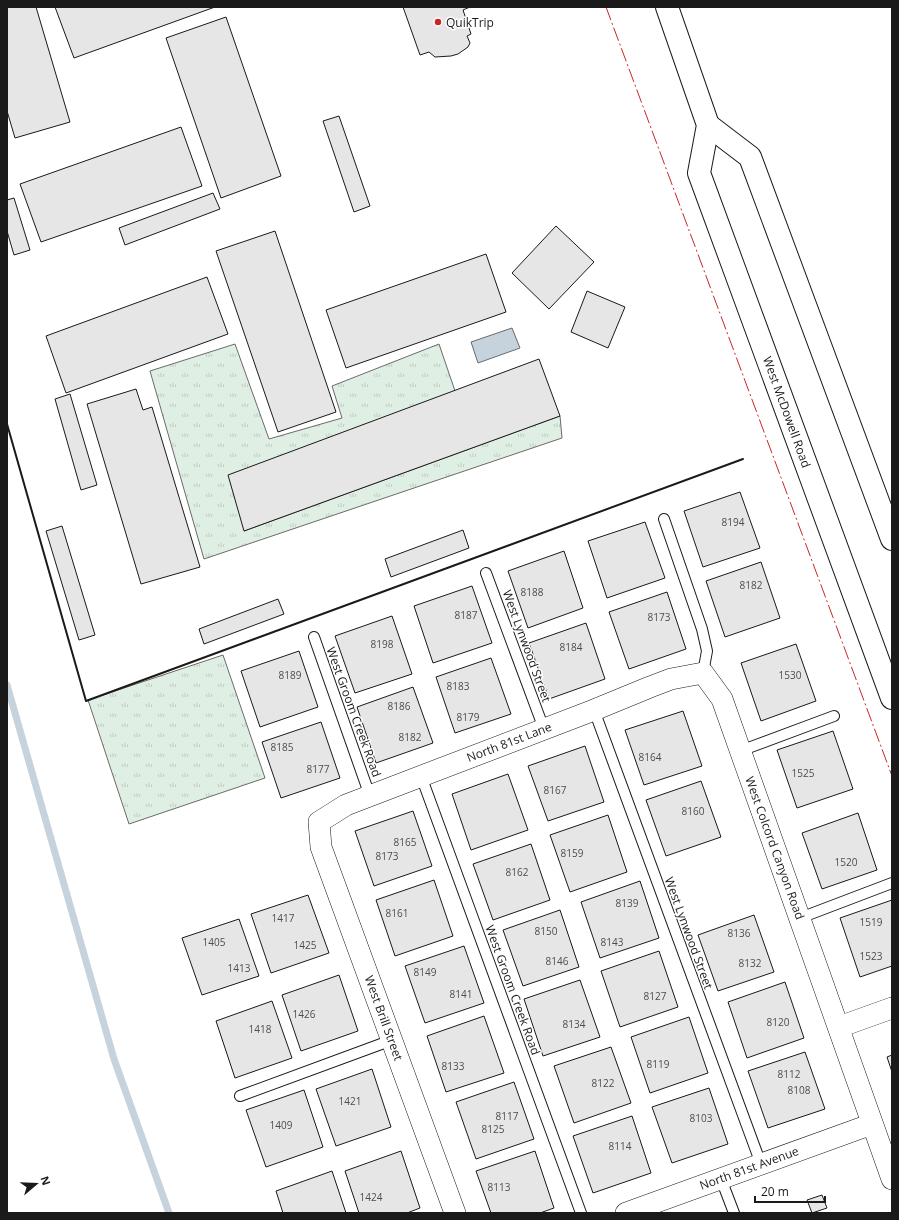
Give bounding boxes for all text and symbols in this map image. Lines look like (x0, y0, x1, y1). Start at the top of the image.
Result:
place label: QuikTrip (446, 14, 494, 31)
marker: QuikTrip (433, 17, 443, 27)
street label: West McDowell Road (759, 354, 815, 470)
house number: 8194 (722, 515, 745, 529)
house number: 8182 (740, 578, 763, 592)
house number: 8188 (521, 585, 544, 599)
street label: West Lynwood Street (499, 588, 555, 704)
house number: 8187 (455, 608, 478, 622)
house number: 8173 (648, 610, 671, 624)
house number: 8198 (371, 637, 394, 651)
house number: 8184 (560, 640, 583, 654)
street label: West Groom Creek Road (323, 645, 385, 779)
house number: 8189 (279, 668, 302, 682)
house number: 1530 (779, 668, 802, 682)
house number: 8183 (447, 679, 470, 693)
house number: 8186 (388, 699, 411, 713)
house number: 8179 (457, 710, 480, 724)
street label: North 81st Lane (464, 718, 554, 766)
house number: 8182 (399, 730, 422, 744)
house number: 8185 (271, 740, 294, 754)
house number: 8164 (639, 750, 662, 764)
house number: 8177 (307, 762, 330, 776)
house number: 1525 (792, 766, 815, 780)
street label: West Colcord Canyon Road (741, 774, 809, 922)
house number: 8167 (544, 783, 567, 797)
house number: 8160 (682, 804, 705, 818)
house number: 8165 (394, 835, 417, 849)
house number: 8159 (561, 846, 584, 860)
house number: 8173 (376, 849, 399, 863)
house number: 1520 (835, 855, 858, 869)
house number: 8162 (506, 865, 529, 879)
street label: West Lynwood Street (661, 875, 717, 991)
house number: 8139 (616, 896, 639, 910)
house number: 8161 (386, 906, 408, 920)
house number: 1417 (272, 911, 295, 925)
house number: 1519 (860, 915, 883, 929)
street label: West Groom Creek Road (482, 923, 544, 1057)
house number: 8150 (535, 924, 558, 938)
house number: 8136 (728, 926, 751, 940)
house number: 1405 (203, 935, 226, 949)
house number: 8143 (601, 935, 624, 949)
house number: 1425 (294, 938, 317, 952)
house number: 1523 (860, 949, 883, 963)
house number: 8146 (546, 954, 569, 968)
house number: 8132 (739, 956, 762, 970)
house number: 1413 (228, 961, 251, 975)
house number: 8149 (414, 965, 437, 979)
street label: West Brill Street (361, 973, 407, 1063)
house number: 8141 (450, 987, 472, 1001)
house number: 8127 (644, 989, 667, 1003)
house number: 1426 (293, 1007, 316, 1021)
house number: 8120 (767, 1015, 790, 1029)
house number: 8134 (563, 1017, 586, 1031)
house number: 1418 (249, 1022, 272, 1036)
house number: 8119 (647, 1057, 670, 1071)
house number: 8133 (442, 1059, 465, 1073)
house number: 8112 (778, 1067, 801, 1081)
house number: 8122 (592, 1076, 615, 1090)
house number: 8108 (788, 1083, 811, 1097)
house number: 1421 (339, 1094, 361, 1108)
house number: 8117 (496, 1109, 519, 1123)
house number: 8103 (690, 1111, 713, 1125)
house number: 1409 (270, 1118, 293, 1132)
house number: 8125 (482, 1122, 505, 1136)
house number: 8114 (609, 1139, 632, 1153)
street label: North 81st Avenue (697, 1142, 801, 1194)
north arrow (16, 1164, 56, 1204)
text: N (37, 1174, 54, 1187)
scale bar (755, 1178, 825, 1204)
house number: 8113 (488, 1180, 511, 1194)
text: 20 m (761, 1183, 789, 1200)
house number: 1424 (360, 1190, 383, 1204)

